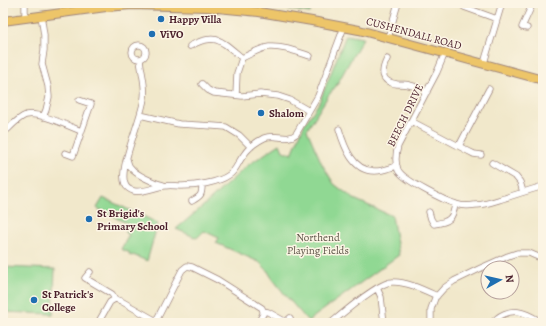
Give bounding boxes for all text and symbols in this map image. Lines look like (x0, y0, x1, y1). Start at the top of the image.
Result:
place label: Happy Villa (169, 12, 222, 27)
marker: Happy Villa (156, 14, 166, 24)
street label: CUSHENDALL ROAD (364, 14, 464, 54)
place label: ViVO (159, 27, 184, 42)
marker: ViVO (147, 29, 157, 39)
street label: BEECH DRIVE (384, 81, 427, 149)
place label: Shalom (269, 106, 304, 121)
marker: Shalom (256, 108, 266, 118)
place label: St Brigid's Primary School (97, 206, 168, 234)
marker: St Brigid's Primary School (84, 214, 94, 224)
park label: Northend Playing Fields (287, 230, 349, 258)
north arrow (480, 260, 520, 300)
text: N (501, 274, 517, 284)
place label: St Patrick's College (42, 287, 94, 315)
marker: St Patrick's College (29, 295, 39, 305)

